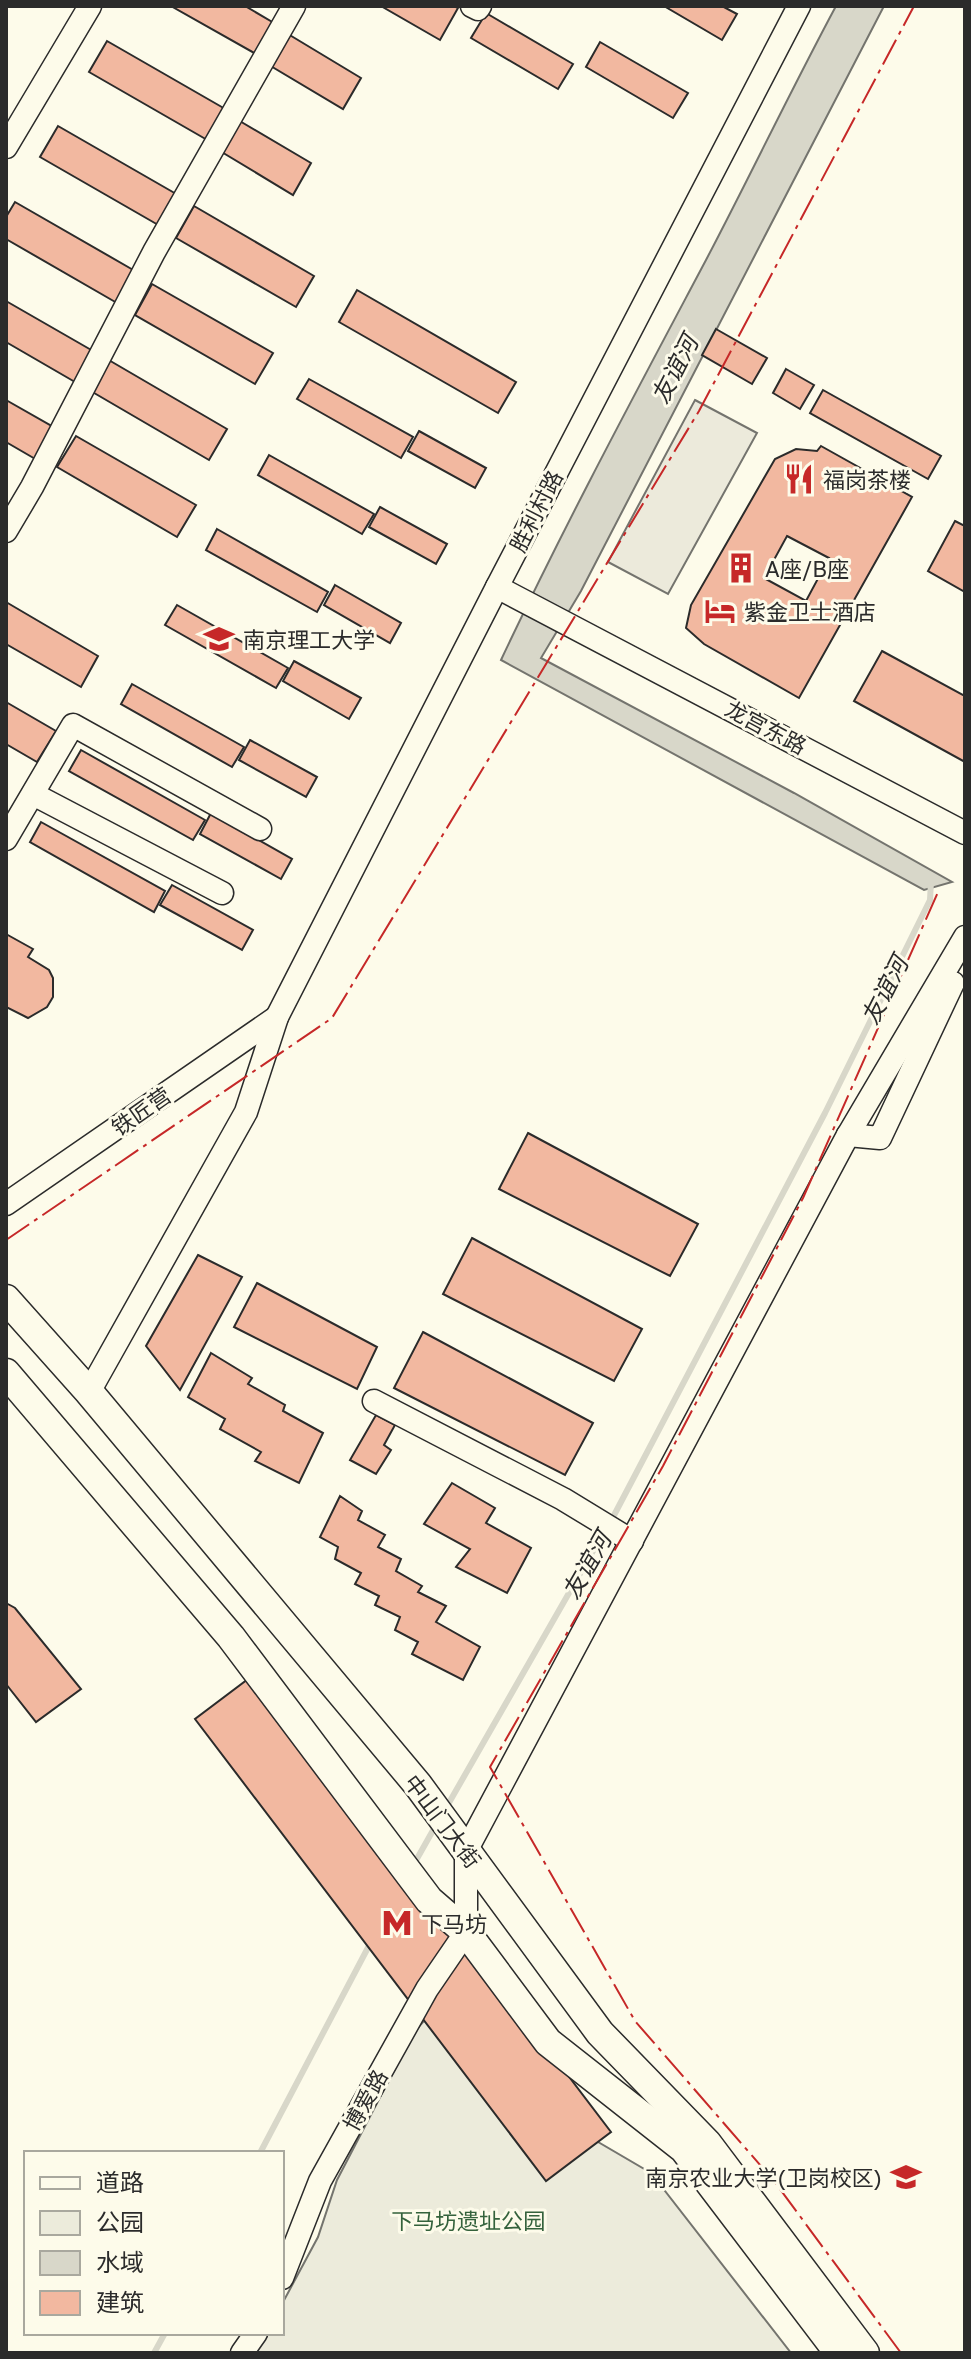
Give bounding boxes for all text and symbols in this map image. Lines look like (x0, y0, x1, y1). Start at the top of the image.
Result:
water label: 友谊河 (645, 327, 705, 408)
restaurant icon: 福岗茶楼 (782, 462, 816, 496)
street label: 胜利村路 (504, 466, 568, 556)
place label: 福岗茶楼 (823, 466, 911, 493)
building icon: A座/B座 (724, 551, 758, 585)
place label: A座/B座 (765, 555, 849, 582)
hotel icon: 紫金卫士酒店 (703, 594, 737, 628)
place label: 紫金卫士酒店 (744, 598, 876, 625)
school or university icon: 南京理工大学 (202, 622, 236, 656)
place label: 南京理工大学 (243, 626, 375, 653)
street label: 龙宫东路 (721, 694, 811, 760)
water label: 友谊河 (855, 948, 915, 1029)
street label: 铁匠营 (106, 1081, 176, 1141)
water label: 友谊河 (555, 1523, 619, 1603)
street label: 中山门大街 (399, 1769, 487, 1873)
metro station icon: 下马坊 (380, 1906, 414, 1940)
place label: 下马坊 (421, 1910, 487, 1937)
street label: 博爱路 (337, 2065, 393, 2135)
legend (24, 2151, 284, 2335)
school or university icon: 南京农业大学(卫岗校区) (889, 2160, 923, 2194)
place label: 南京农业大学(卫岗校区) (645, 2164, 882, 2191)
text: 道路 (96, 2167, 144, 2196)
text: 公园 (96, 2207, 144, 2236)
park label: 下马坊遗址公园 (391, 2207, 545, 2234)
text: 水域 (96, 2247, 144, 2276)
text: 建筑 (96, 2287, 144, 2316)

